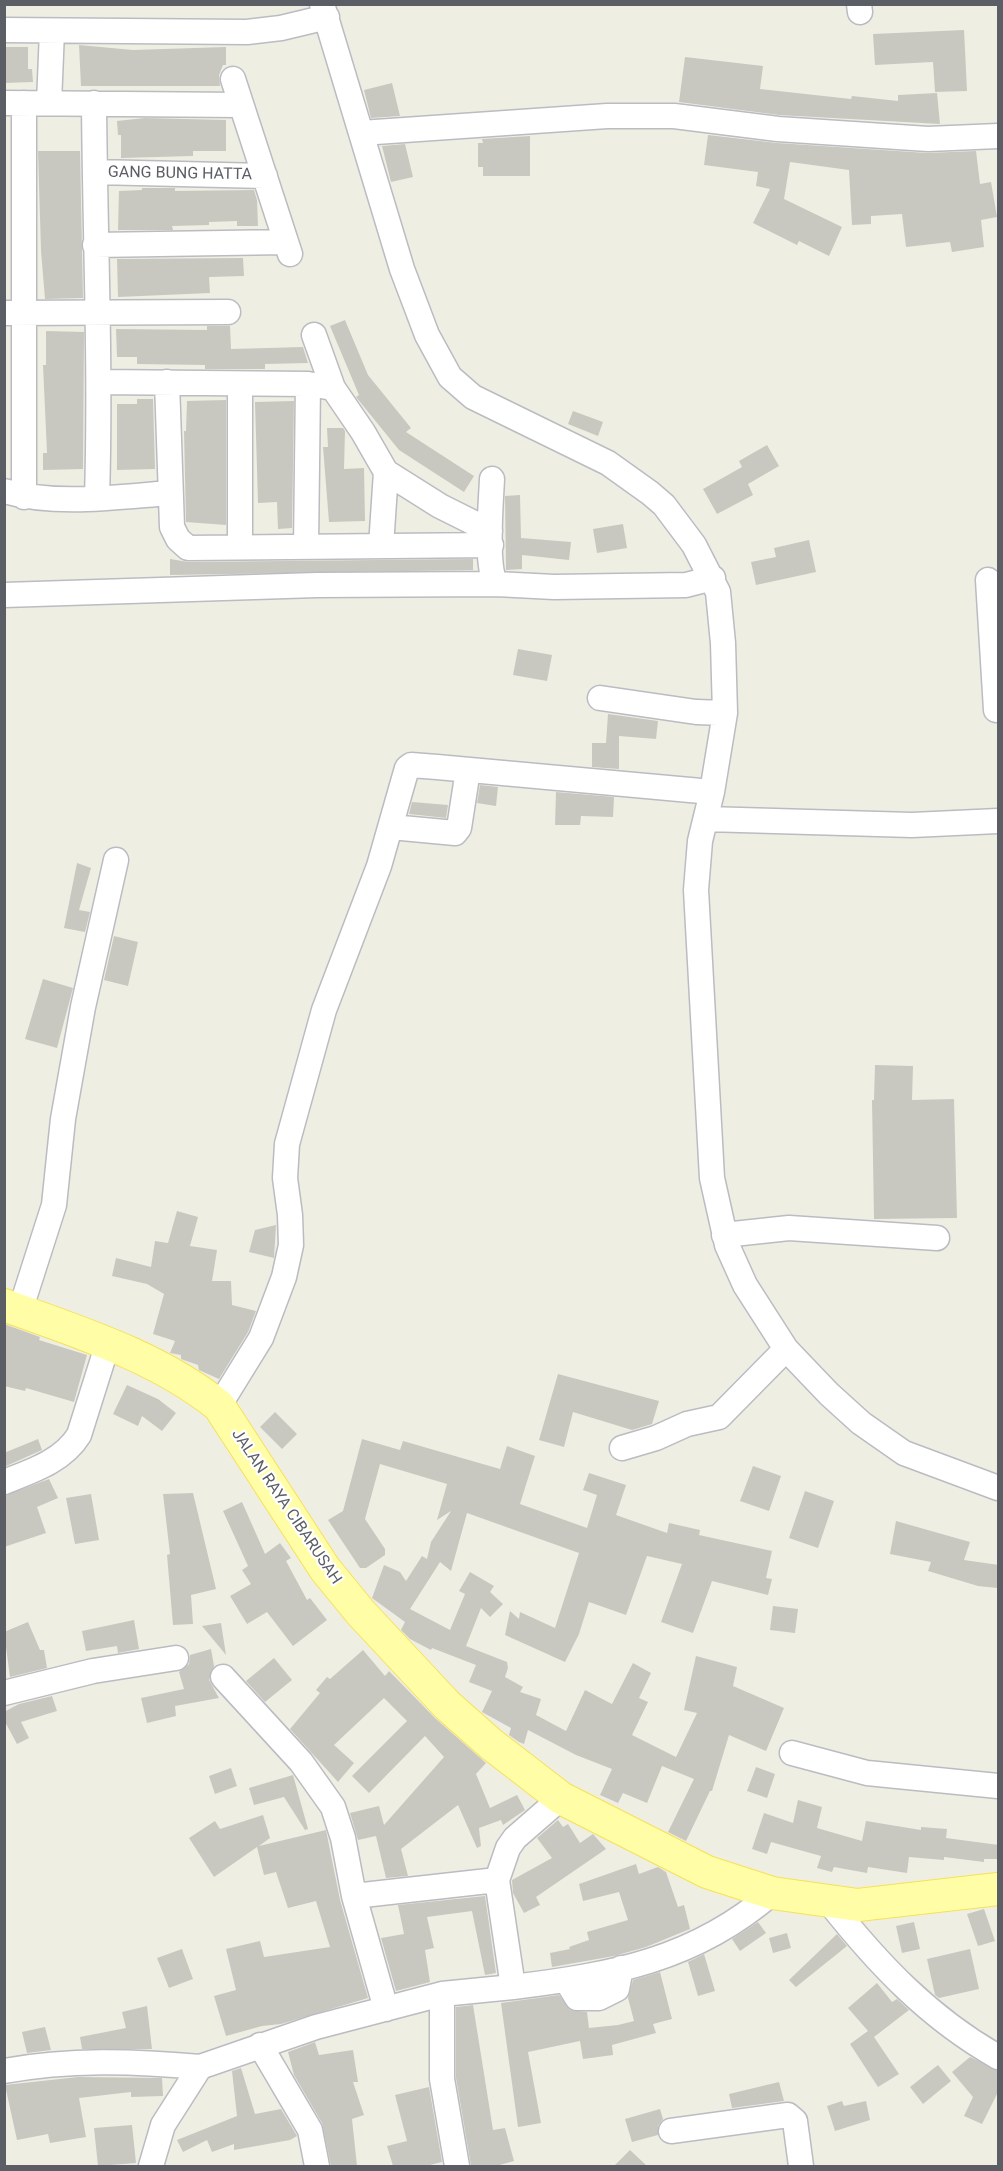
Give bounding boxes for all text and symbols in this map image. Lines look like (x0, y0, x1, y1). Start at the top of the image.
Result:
street label: GANG BUNG HATTA (108, 163, 252, 185)
street label: JALAN RAYA CIBARUSAH (227, 1426, 345, 1588)

